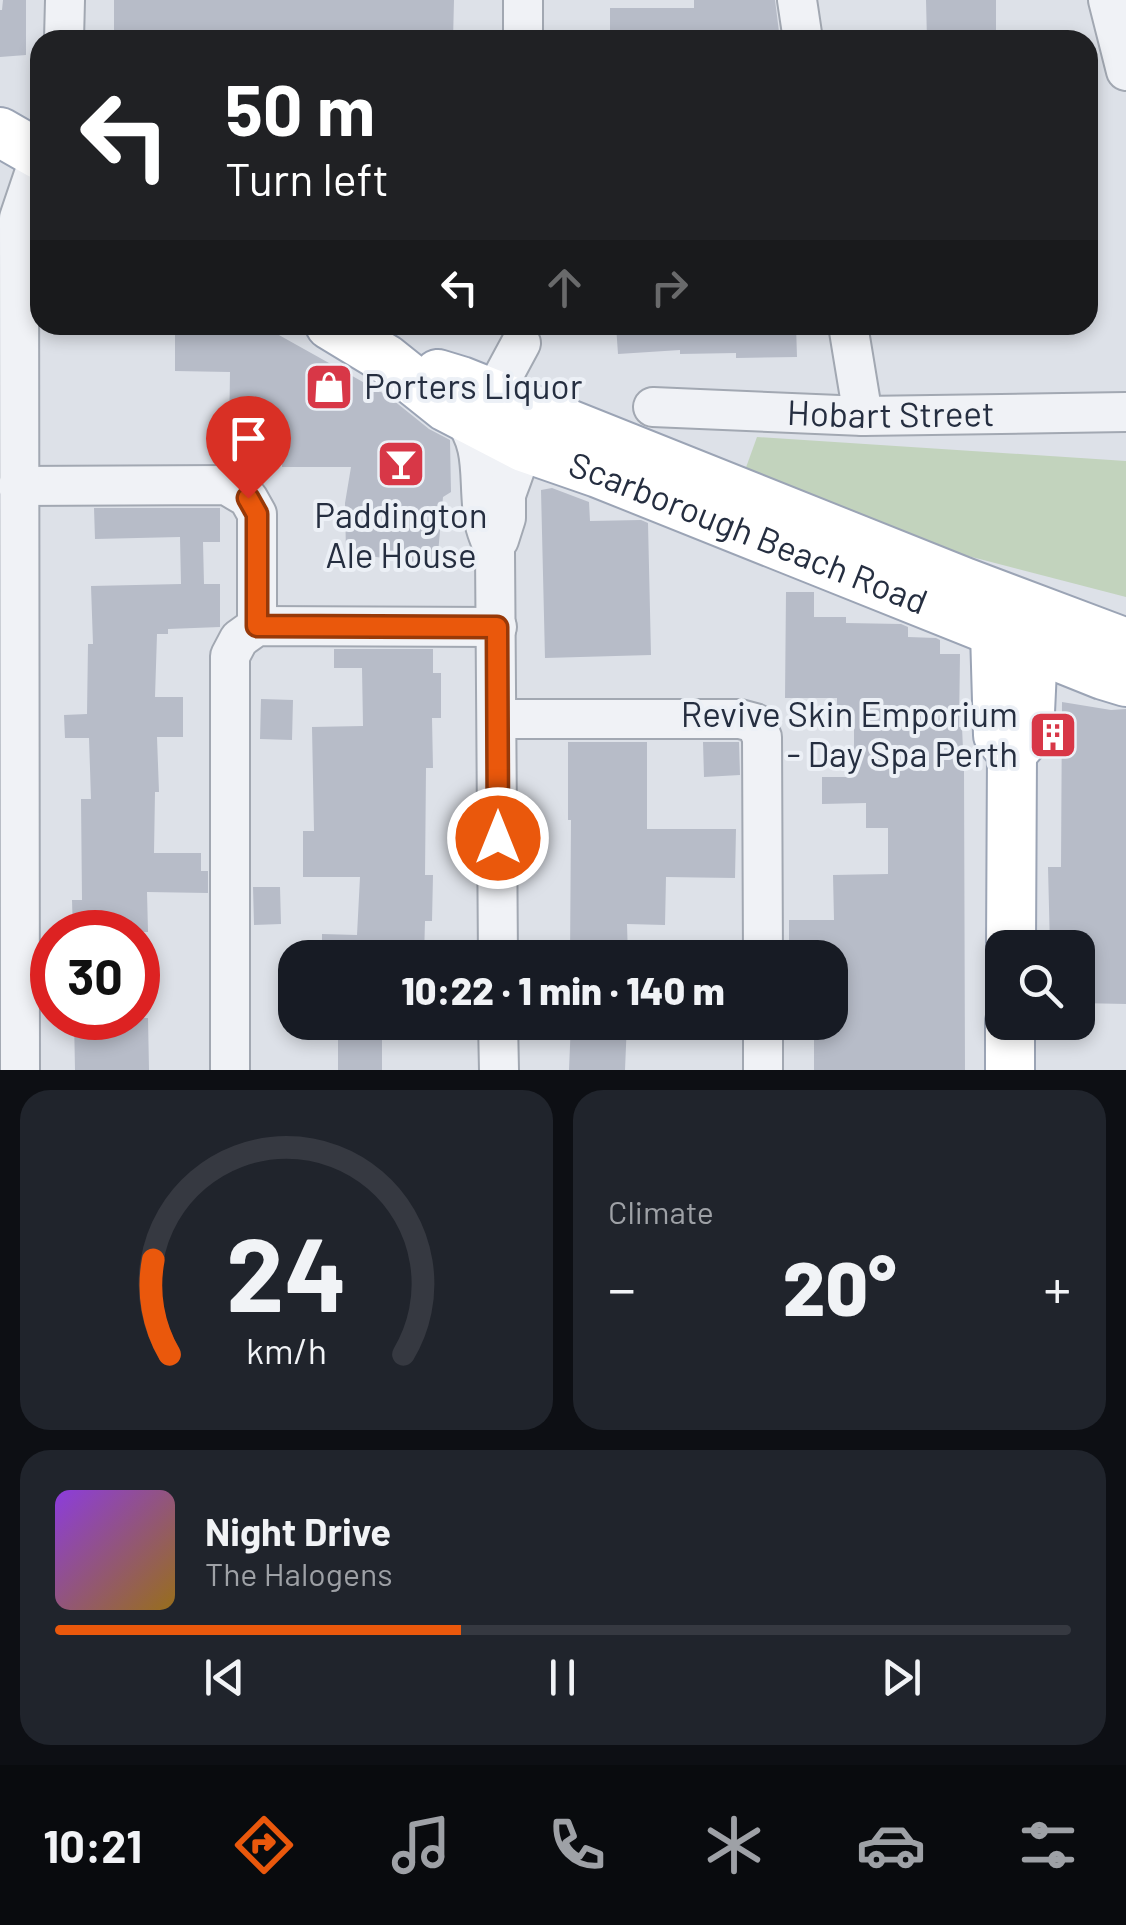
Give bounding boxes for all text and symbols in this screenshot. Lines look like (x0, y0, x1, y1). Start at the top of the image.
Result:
text: 50 m (225, 66, 375, 150)
icon: left (60, 70, 190, 200)
text: Turn left (225, 151, 389, 205)
icon: left (432, 260, 487, 315)
icon: ahead (537, 260, 592, 315)
icon: right (642, 260, 697, 315)
shop icon: Porters Liquor (303, 361, 355, 413)
place label: Porters Liquor (364, 364, 583, 406)
street label: Hobart Street (786, 390, 995, 435)
pin (206, 396, 291, 499)
icon: arrive (221, 411, 276, 466)
bar icon: Paddington Ale House (375, 438, 427, 490)
street label: Scarborough Beach Road (564, 442, 934, 622)
place label: Paddington Ale House (314, 493, 488, 575)
place label: Revive Skin Emporium - Day Spa Perth (681, 692, 1018, 774)
building icon: Revive Skin Emporium - Day Spa Perth (1027, 709, 1079, 761)
position arrow (446, 786, 550, 890)
speed limit sign: 30 (30, 910, 160, 1040)
map controls (985, 930, 1095, 1040)
button: search (985, 930, 1095, 1040)
text: 10:22 · 1 min · 140 m (401, 967, 725, 1013)
text: Climate (608, 1192, 714, 1230)
text: 24 (226, 1208, 347, 1333)
text: 20° (783, 1241, 896, 1331)
text: − (608, 1254, 636, 1320)
text: + (1043, 1254, 1071, 1320)
text: km/h (246, 1328, 327, 1371)
text: Night Drive (205, 1508, 391, 1554)
text: The Halogens (205, 1554, 393, 1592)
icon: previous (197, 1650, 252, 1705)
icon: pause (535, 1650, 590, 1705)
icon: next (874, 1650, 929, 1705)
icon: directions (229, 1810, 299, 1880)
icon: music (386, 1810, 456, 1880)
icon: phone (542, 1810, 612, 1880)
icon: climate (699, 1810, 769, 1880)
icon: car (856, 1810, 926, 1880)
icon: filters (1013, 1810, 1083, 1880)
text: 10:21 (43, 1818, 142, 1872)

